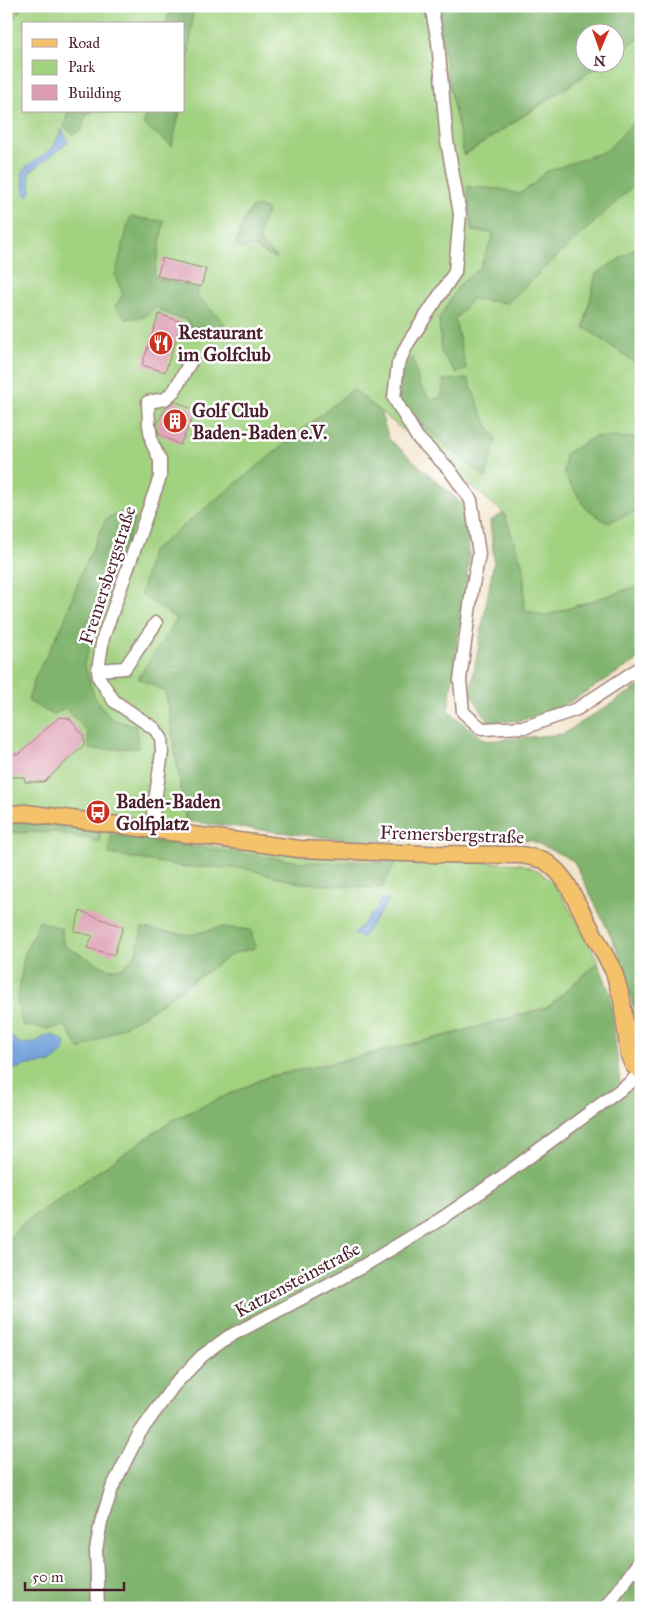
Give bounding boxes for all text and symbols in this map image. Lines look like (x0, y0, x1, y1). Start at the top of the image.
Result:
legend (22, 22, 185, 112)
north arrow (574, 22, 624, 72)
text: Road (68, 34, 100, 52)
text: N (593, 52, 606, 69)
text: Park (68, 58, 95, 76)
text: Building (68, 84, 122, 102)
place label: Restaurant im Golfclub (178, 321, 271, 366)
restaurant icon: Restaurant im Golfclub (148, 330, 174, 356)
place label: Golf Club Baden-Baden e.V. (192, 399, 327, 444)
building icon: Golf Club Baden-Baden e.V. (162, 408, 188, 434)
street label: Fremersbergstraße (74, 503, 142, 648)
place label: Baden-Baden Golfplatz (116, 790, 221, 836)
bus stop icon: Baden-Baden Golfplatz (85, 799, 111, 825)
street label: Fremersbergstraße (379, 820, 525, 850)
street label: Katzensteinstraße (231, 1237, 364, 1322)
scale bar (25, 1559, 124, 1591)
text: 50 m (32, 1568, 64, 1586)

